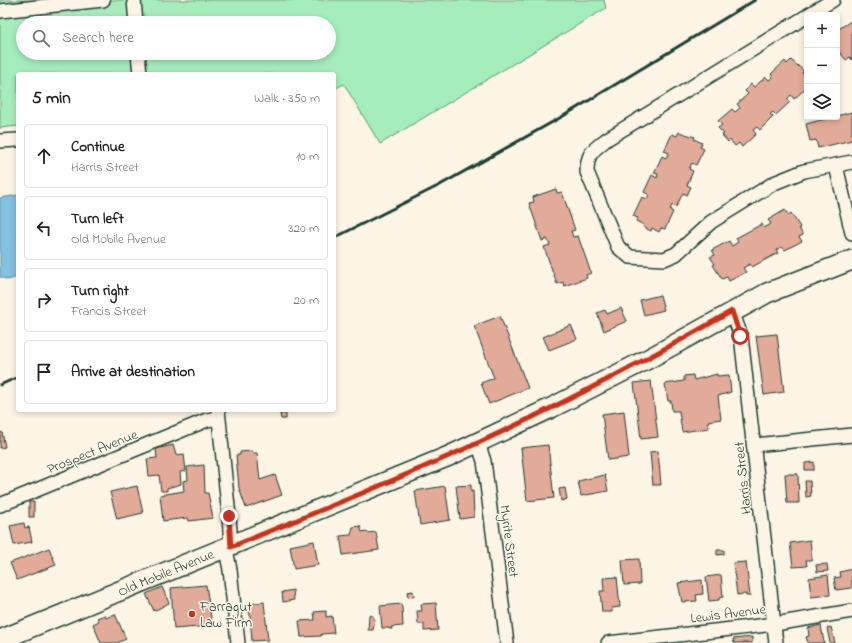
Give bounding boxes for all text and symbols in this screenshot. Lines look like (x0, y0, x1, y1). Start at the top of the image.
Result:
map controls (804, 12, 840, 120)
button: + (804, 12, 840, 48)
search box (16, 16, 336, 60)
icon: search (30, 27, 52, 49)
text: Search here (62, 27, 134, 49)
button: − (804, 48, 840, 84)
button: layers (804, 84, 840, 120)
text: 5 min (32, 86, 71, 111)
text: Walk · 350 m (254, 89, 320, 108)
text: Continue (71, 136, 125, 158)
icon: ahead (33, 145, 55, 167)
text: 10 m (296, 147, 319, 166)
text: Harris Street (71, 158, 139, 177)
text: Turn left (71, 208, 124, 230)
icon: left (33, 217, 55, 239)
text: 320 m (288, 219, 319, 238)
text: Old Mobile Avenue (71, 230, 166, 249)
text: Turn right (71, 280, 129, 302)
icon: right (33, 289, 55, 311)
text: 20 m (294, 291, 319, 310)
text: Francis Street (71, 302, 147, 321)
route start (731, 327, 749, 345)
icon: arrive (33, 361, 55, 383)
text: Arrive at destination (71, 361, 195, 383)
street label: Prospect Avenue (44, 424, 142, 480)
street label: Harris Street (729, 440, 758, 515)
street label: Myrite Street (493, 504, 523, 579)
route end (220, 507, 238, 525)
street label: Old Mobile Avenue (115, 544, 218, 603)
place label: Farragut Law Firm (199, 597, 252, 634)
street label: Lewis Avenue (689, 599, 768, 630)
marker: Farragut Law Firm (187, 609, 197, 619)

